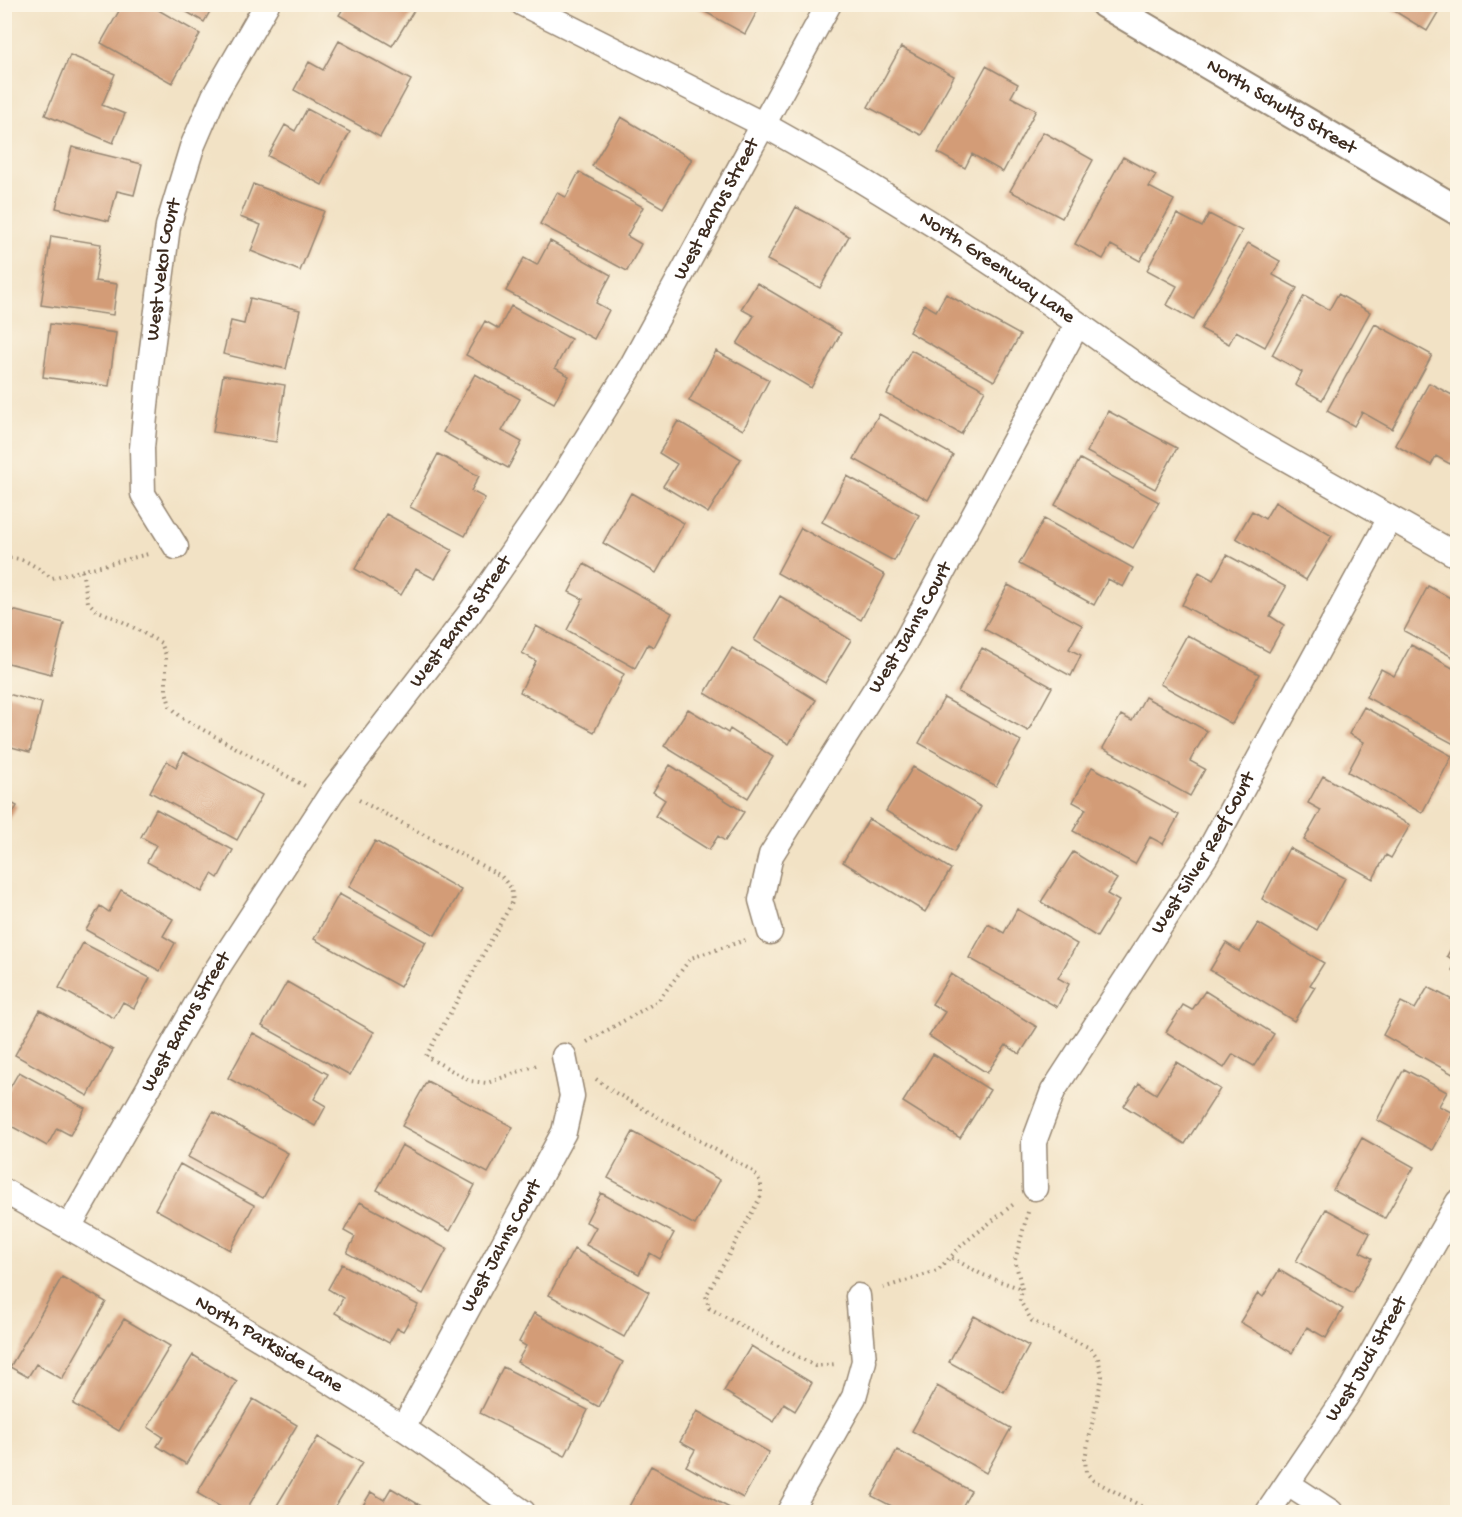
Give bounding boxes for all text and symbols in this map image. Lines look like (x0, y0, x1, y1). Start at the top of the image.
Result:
street label: North Schultz Street (1202, 54, 1362, 161)
street label: West Barrus Street (669, 133, 766, 284)
street label: West Vekol Court (142, 194, 188, 342)
street label: North Greenway Lane (915, 207, 1080, 330)
street label: West Barrus Street (405, 550, 518, 693)
street label: West Jahns Court (864, 557, 958, 698)
street label: West Silver Reef Court (1147, 767, 1262, 939)
street label: West Barrus Street (137, 946, 237, 1096)
street label: West Jahns Court (457, 1174, 548, 1317)
street label: North Parkside Lane (190, 1291, 348, 1399)
street label: West Judi Street (1321, 1291, 1414, 1426)

